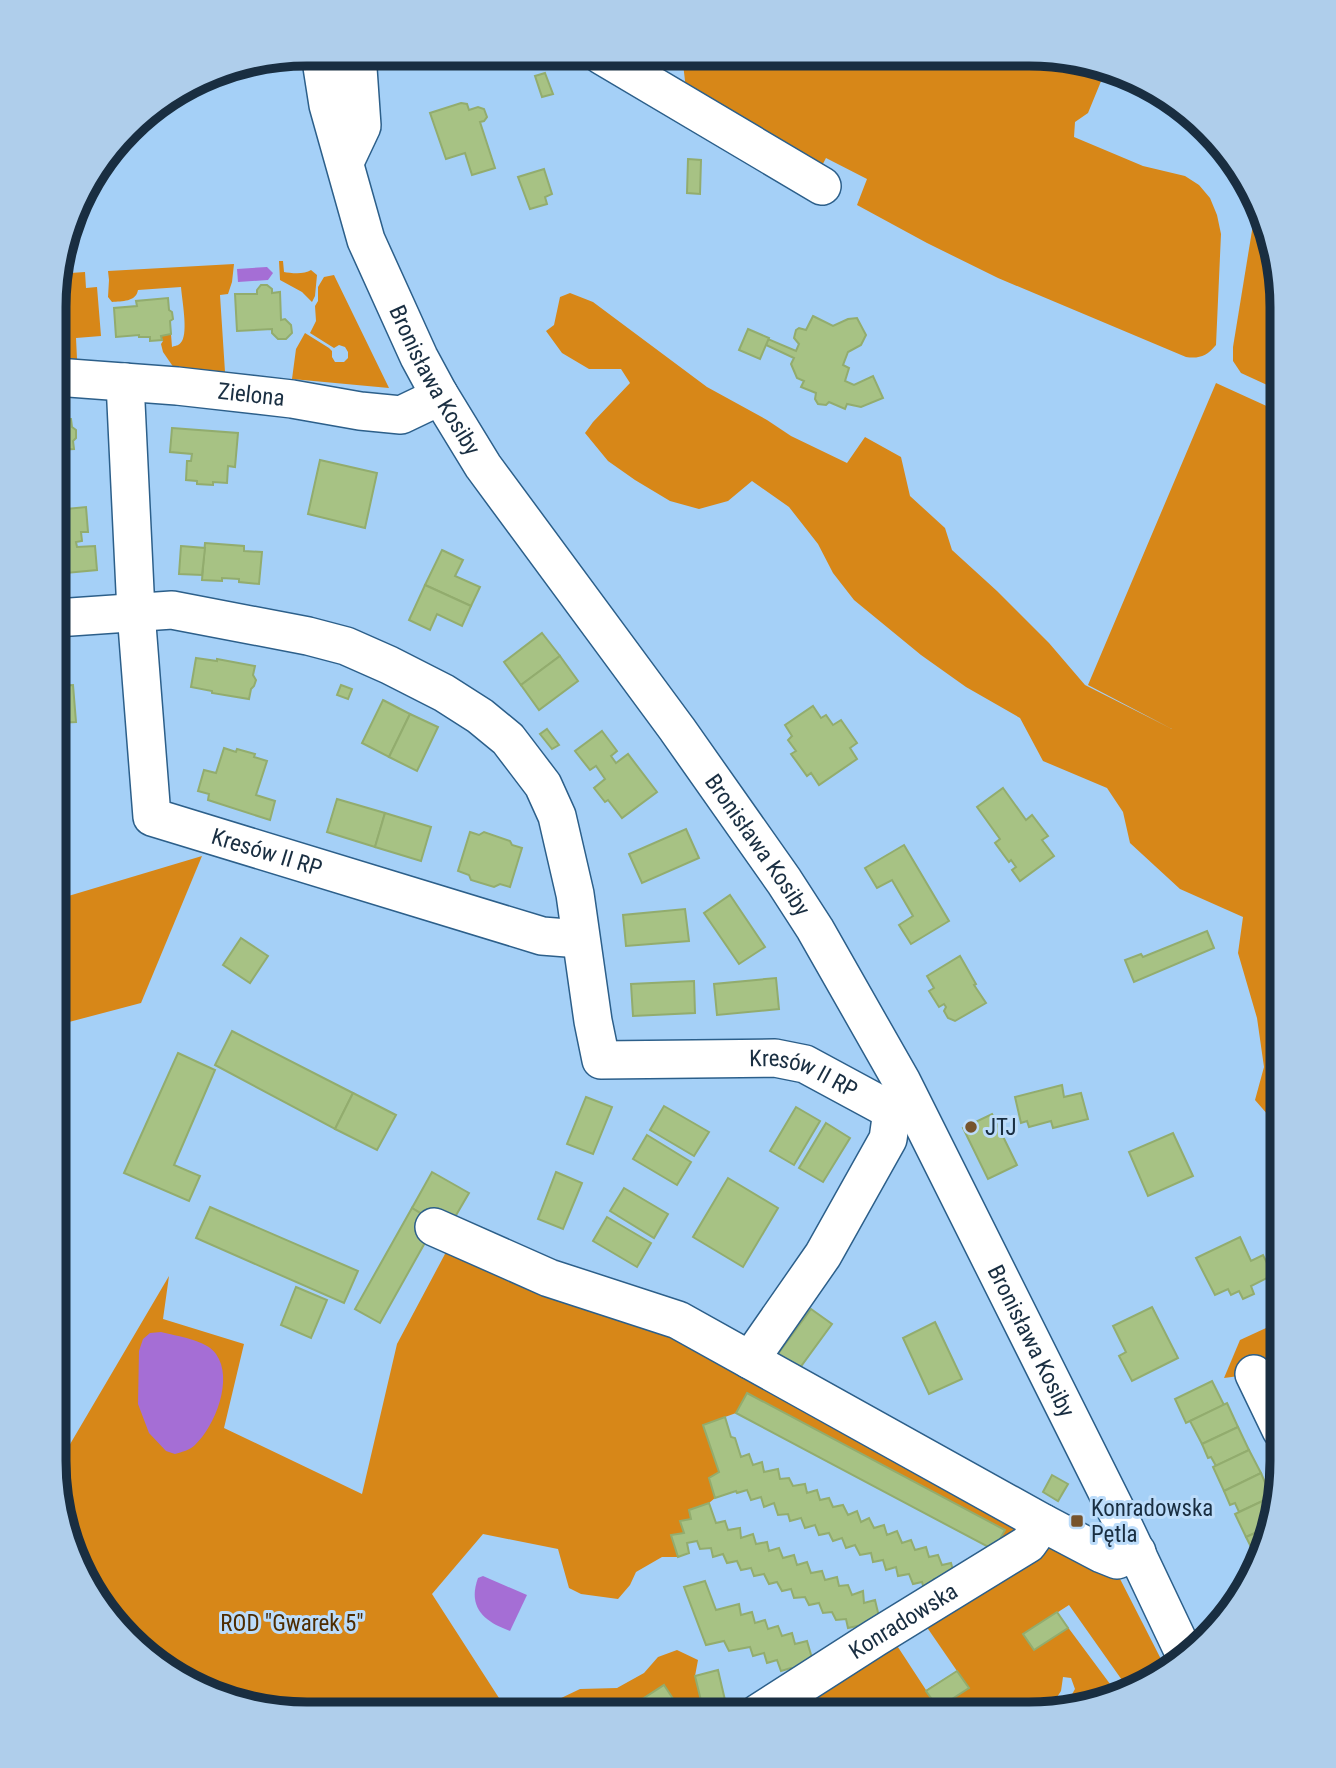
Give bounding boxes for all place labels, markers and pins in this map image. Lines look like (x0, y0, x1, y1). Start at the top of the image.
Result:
place label: JTJ (985, 1114, 1017, 1141)
marker: JTJ (963, 1119, 979, 1135)
place label: Konradowska Pętla (1091, 1495, 1213, 1548)
marker: Konradowska Pętla (1069, 1513, 1085, 1529)

